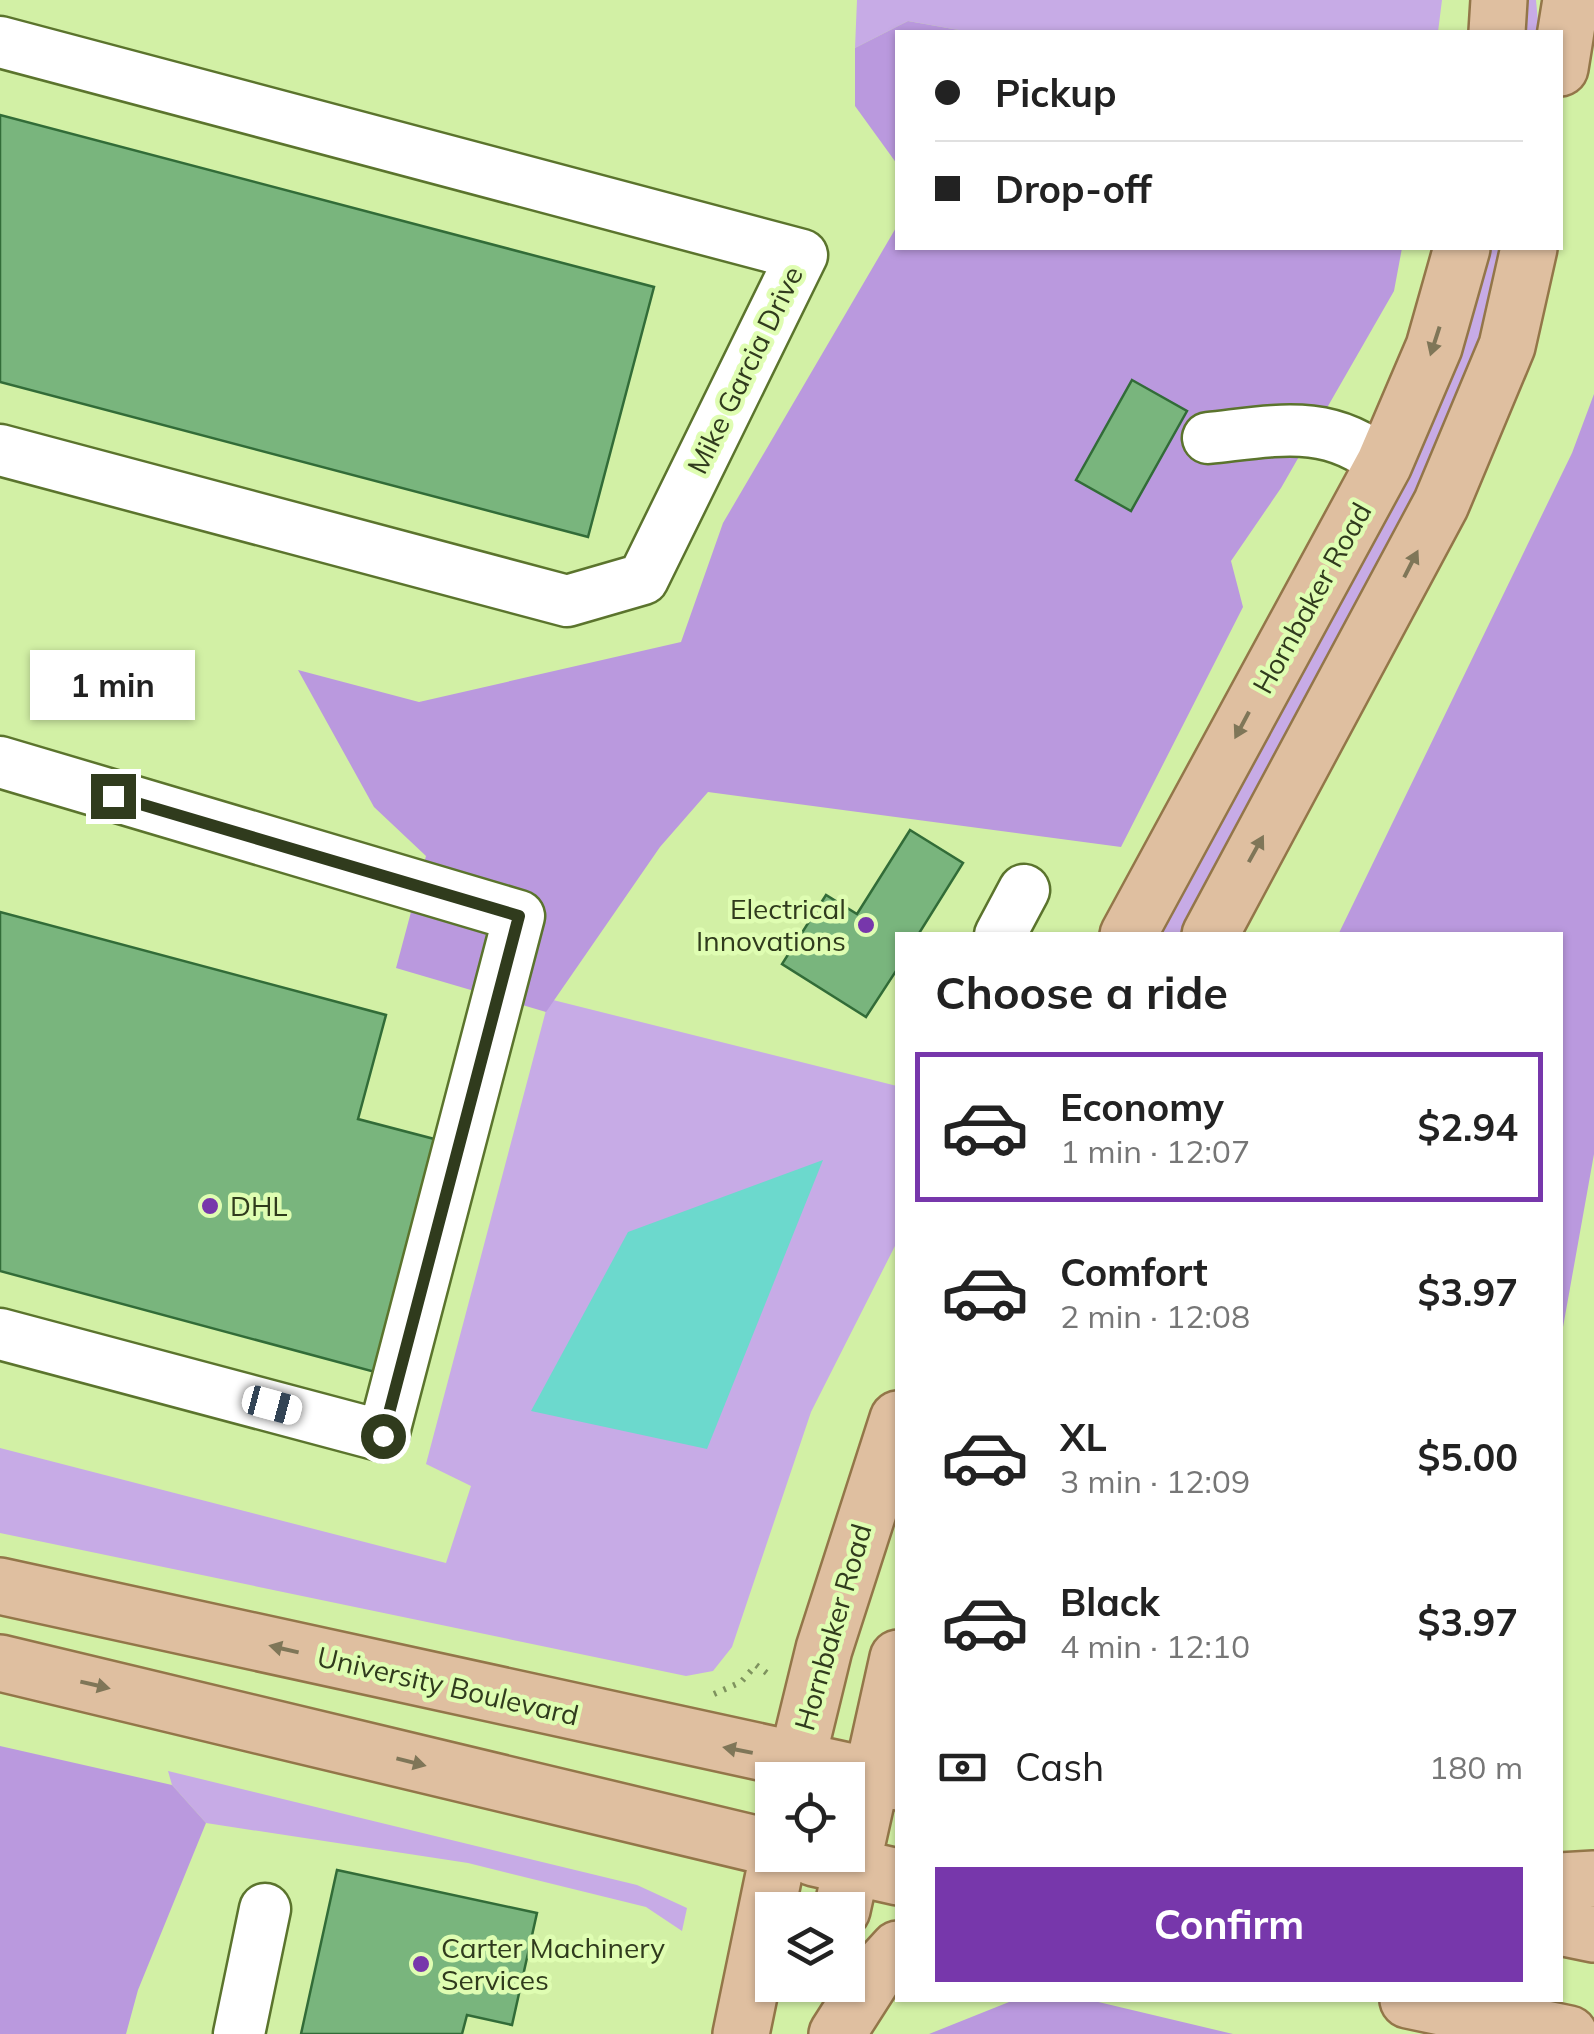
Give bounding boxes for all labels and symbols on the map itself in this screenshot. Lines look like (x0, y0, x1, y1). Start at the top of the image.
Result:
street label: Mike Garcia Drive (679, 260, 810, 479)
one-way arrow (1426, 326, 1441, 356)
street label: Hornbaker Road (1245, 496, 1379, 699)
one-way arrow (1402, 549, 1419, 578)
callout: 1 min (31, 651, 196, 721)
one-way arrow (1234, 710, 1251, 739)
route end (91, 774, 136, 819)
one-way arrow (1248, 835, 1265, 864)
place label: Electrical Innovations (696, 891, 846, 958)
marker: Electrical Innovations (855, 914, 877, 936)
place label: DHL (230, 1188, 288, 1223)
marker: DHL (199, 1195, 221, 1217)
car (239, 1383, 305, 1427)
route start (361, 1414, 406, 1459)
street label: Hornbaker Road (786, 1520, 879, 1734)
street label: University Boulevard (314, 1638, 582, 1733)
one-way arrow (269, 1641, 300, 1656)
one-way arrow (80, 1678, 111, 1693)
one-way arrow (723, 1741, 754, 1757)
one-way arrow (396, 1754, 427, 1770)
place label: Carter Machinery Services (441, 1930, 665, 1997)
marker: Carter Machinery Services (410, 1953, 432, 1975)

